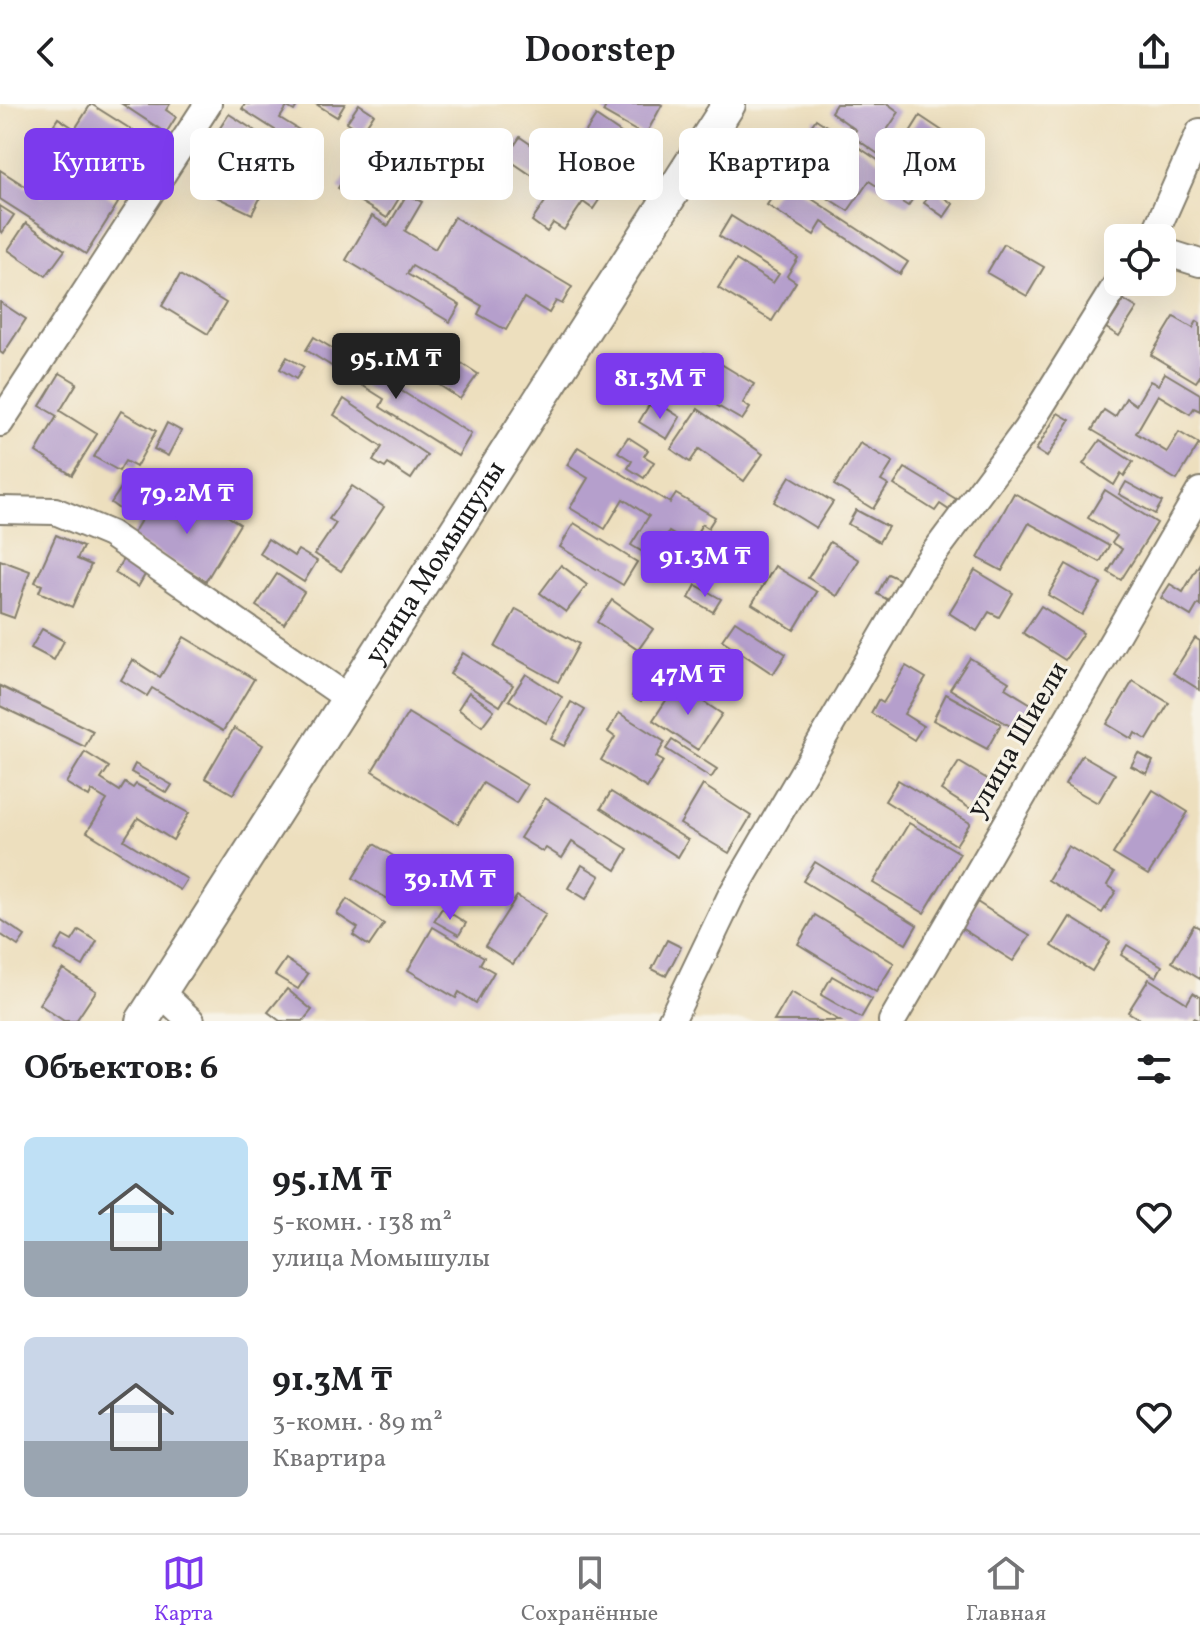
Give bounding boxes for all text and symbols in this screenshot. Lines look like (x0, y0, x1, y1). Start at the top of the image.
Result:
text: Doorstep (524, 27, 676, 77)
icon: back (24, 30, 68, 74)
icon: share (1132, 30, 1176, 74)
chip: Купить (24, 128, 174, 200)
chip: Снять (190, 128, 324, 200)
chip: Фильтры (340, 128, 513, 200)
chip: Новое (529, 128, 663, 200)
chip: Квартира (679, 128, 859, 200)
chip: Дом (875, 128, 985, 200)
map controls (1104, 224, 1176, 296)
button: locate (1104, 224, 1176, 296)
pin: 95.1M ₸ (322, 333, 470, 401)
text: 95.1M ₸ (350, 341, 442, 377)
pin: 81.3M ₸ (586, 353, 734, 421)
text: 81.3M ₸ (614, 361, 706, 397)
street label: улица Момышулы (356, 453, 515, 672)
pin: 79.2M ₸ (113, 468, 261, 536)
text: 79.2M ₸ (140, 476, 234, 512)
pin: 91.3M ₸ (631, 531, 779, 599)
text: 91.3M ₸ (659, 539, 751, 575)
pin: 47M ₸ (632, 649, 744, 717)
street label: улица Шиели (957, 655, 1079, 825)
text: 47M ₸ (650, 657, 726, 693)
pin: 39.1M ₸ (376, 854, 524, 922)
text: 39.1M ₸ (404, 862, 496, 898)
text: Объектов: 6 (24, 1046, 219, 1093)
icon: filters (1132, 1047, 1176, 1091)
text: 95.1M ₸ (272, 1158, 392, 1205)
icon: home (88, 1169, 184, 1265)
icon: heart (1132, 1195, 1176, 1239)
text: 5-комн. · 138 m² (272, 1205, 452, 1241)
text: улица Момышулы (272, 1241, 490, 1277)
text: 91.3M ₸ (272, 1358, 393, 1405)
icon: home (88, 1369, 184, 1465)
icon: heart (1132, 1395, 1176, 1439)
text: 3-комн. · 89 m² (272, 1405, 443, 1441)
text: Квартира (272, 1441, 386, 1477)
tab: Карта (154, 1551, 213, 1630)
tab: Сохранённые (521, 1551, 658, 1630)
tab: Главная (966, 1551, 1046, 1630)

